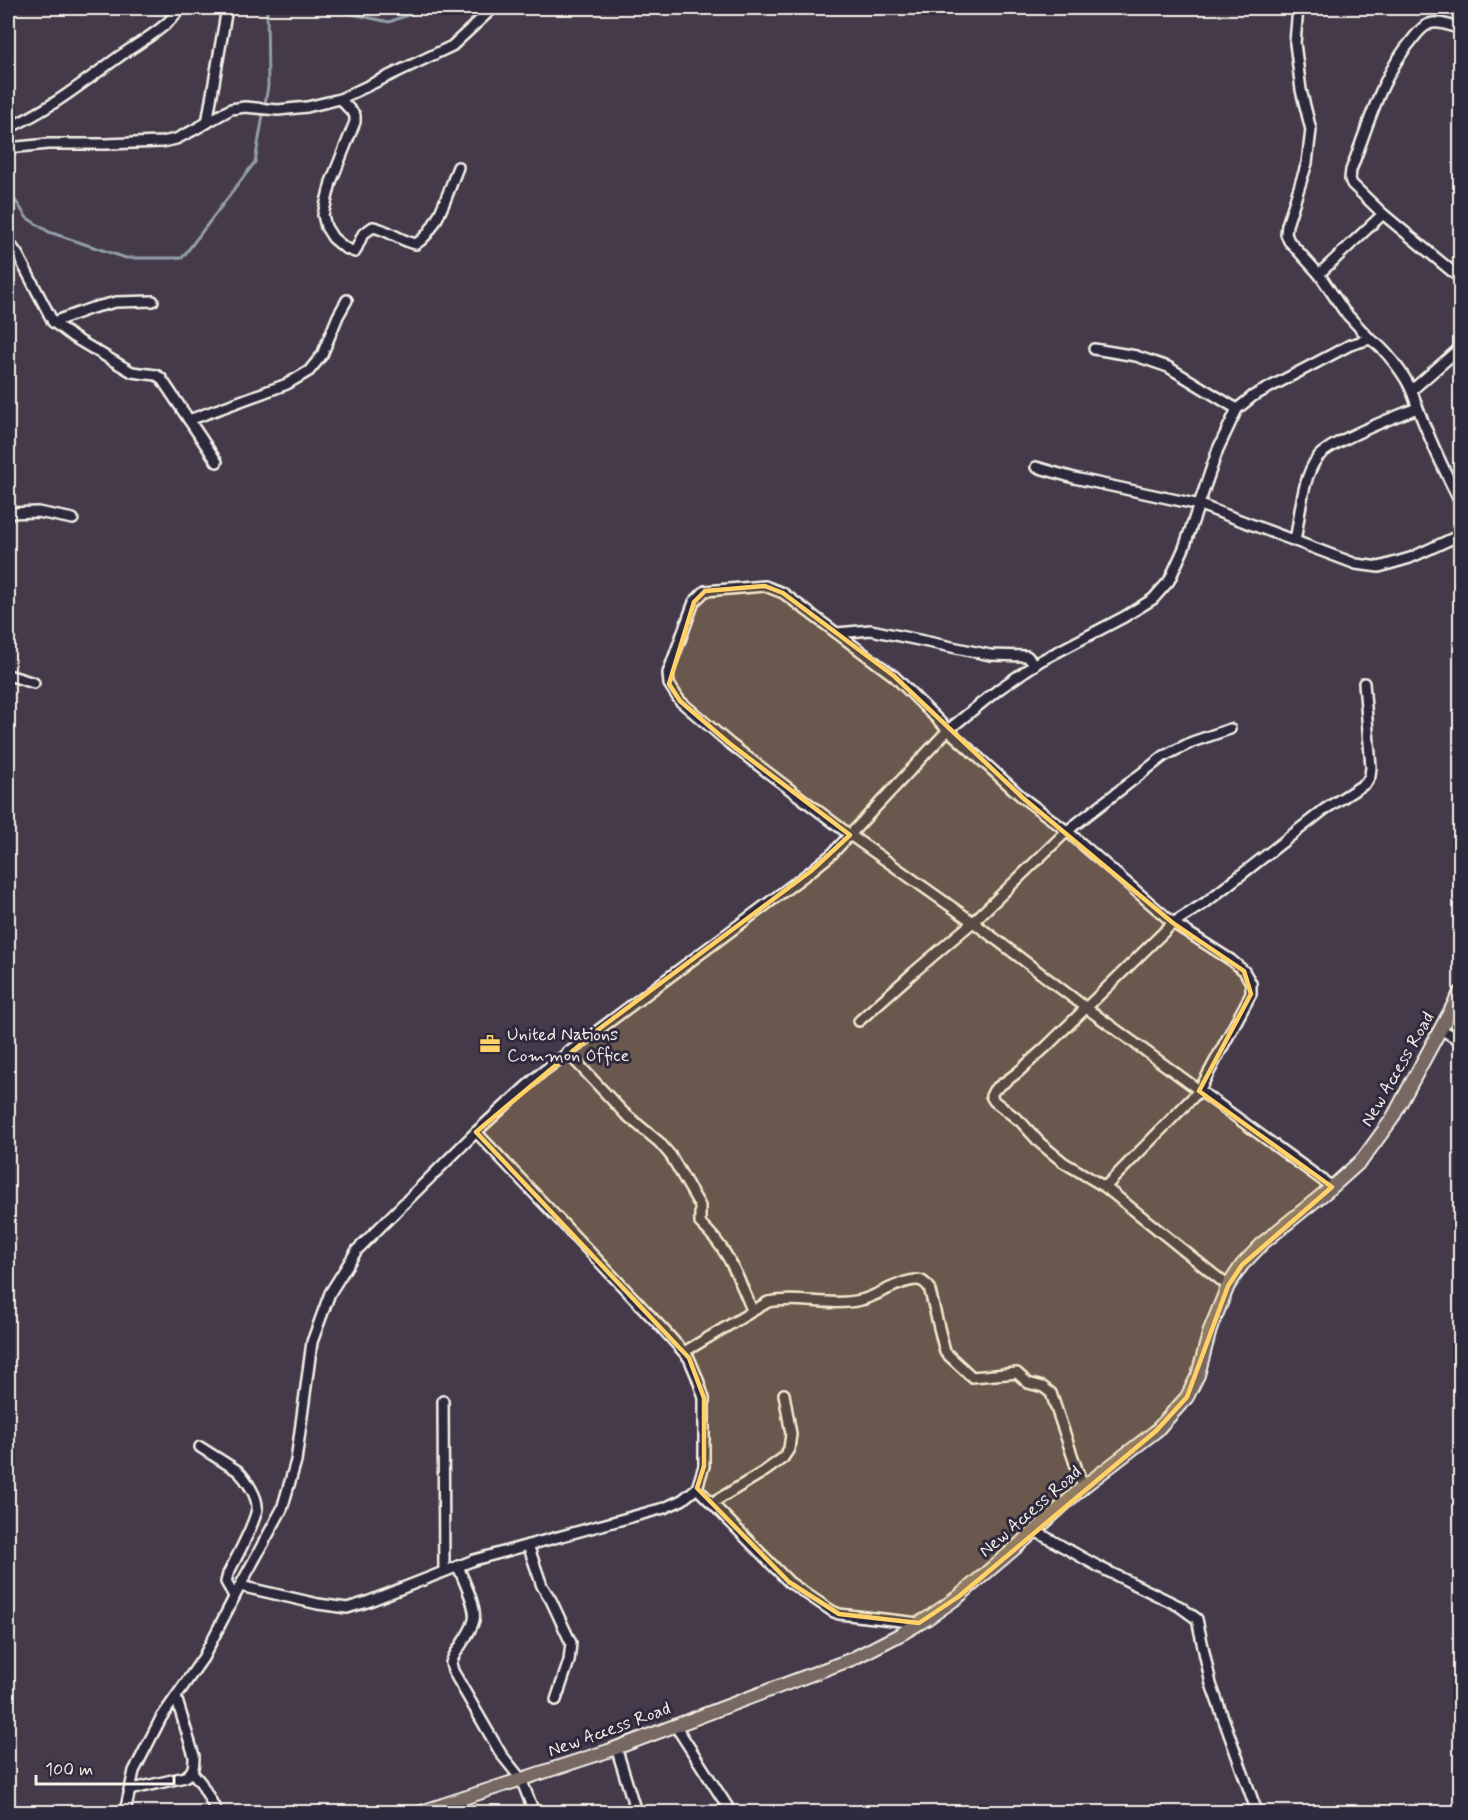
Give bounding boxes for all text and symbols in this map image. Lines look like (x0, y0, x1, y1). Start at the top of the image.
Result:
street label: New Access Road (1355, 1008, 1440, 1131)
place label: United Nations Common Office (507, 1023, 630, 1068)
office icon: United Nations Common Office (478, 1032, 502, 1056)
street label: New Access Road (974, 1460, 1087, 1563)
street label: New Access Road (545, 1697, 674, 1763)
scale bar (36, 1748, 174, 1786)
text: 100 m (45, 1758, 93, 1782)

